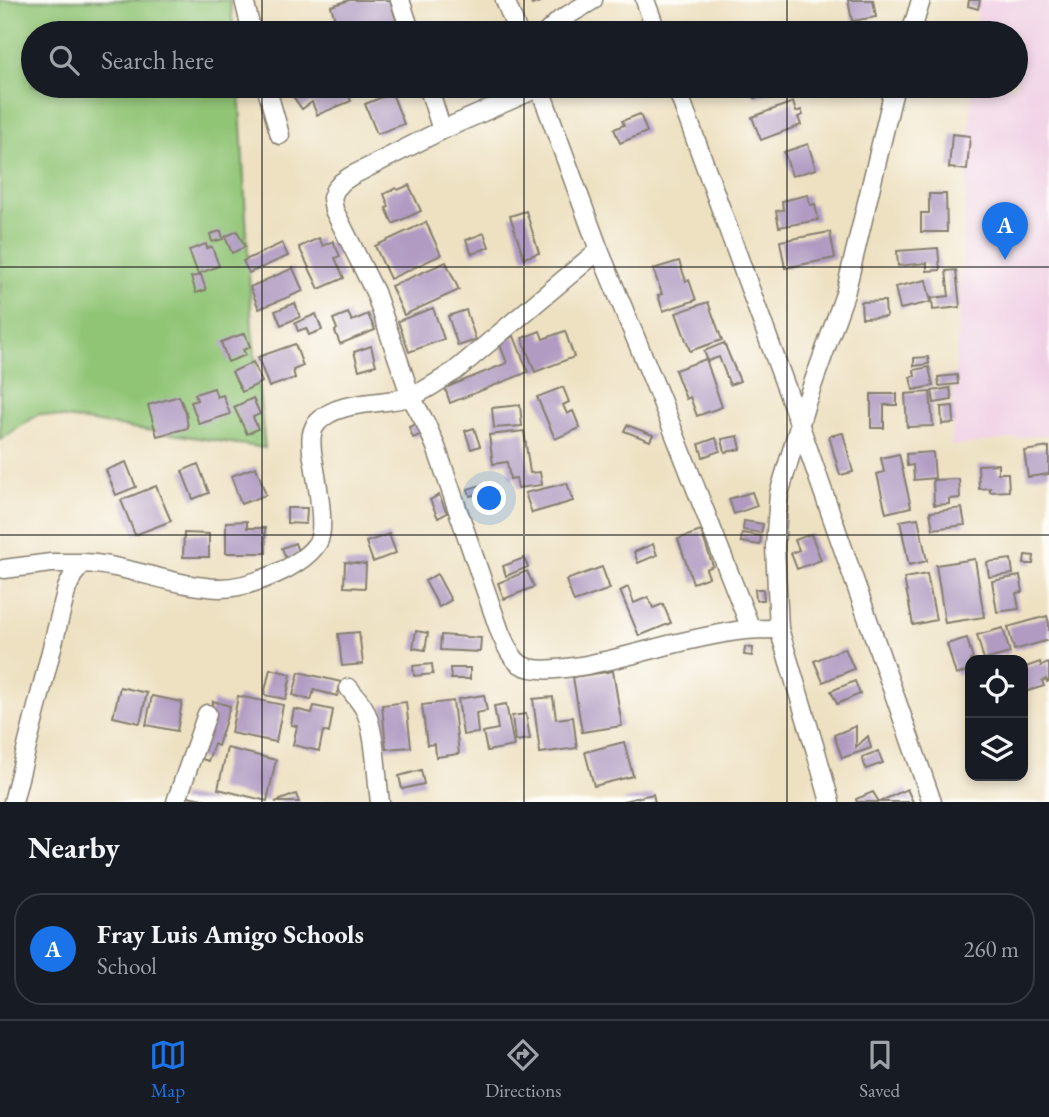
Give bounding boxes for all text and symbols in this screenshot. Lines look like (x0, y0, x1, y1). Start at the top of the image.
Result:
search box (21, 21, 1028, 98)
icon: search (45, 41, 83, 79)
text: Search here (101, 43, 214, 77)
pin: A (982, 202, 1028, 260)
your location (472, 481, 506, 515)
map controls (965, 655, 1028, 781)
button: locate (965, 655, 1028, 718)
button: layers (965, 718, 1028, 781)
text: Nearby (28, 828, 120, 867)
text: Fray Luis Amigo Schools (97, 917, 364, 951)
text: A (45, 934, 61, 964)
text: 260 m (963, 934, 1019, 964)
text: School (97, 951, 157, 981)
tab: Map (149, 1036, 187, 1103)
tab: Directions (485, 1036, 561, 1103)
tab: Saved (859, 1036, 900, 1103)

